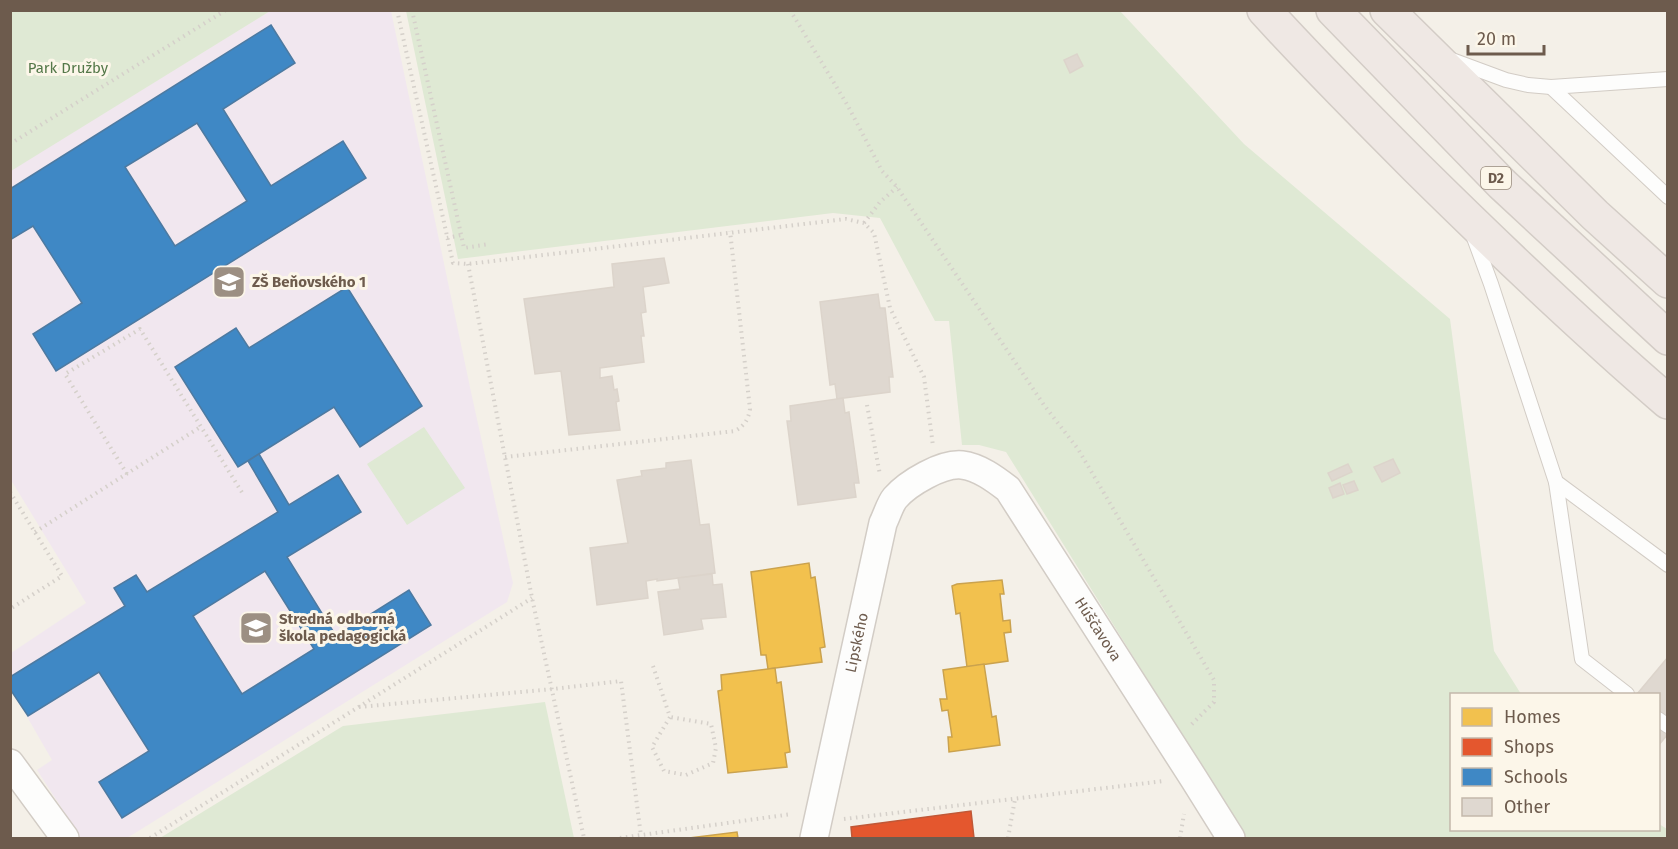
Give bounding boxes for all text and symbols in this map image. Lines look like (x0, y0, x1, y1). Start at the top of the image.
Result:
scale bar (1468, 18, 1544, 56)
text: 20 m (1477, 28, 1516, 50)
park label: Park Družby (28, 59, 109, 77)
road number: D2 (1481, 167, 1511, 189)
school or university icon: ZŠ Beňovského 1 (211, 264, 247, 300)
place label: ZŠ Beňovského 1 (252, 273, 366, 291)
street label: Húščavova (1071, 594, 1125, 665)
school or university icon: Stredná odborná škola pedagogická (238, 610, 274, 646)
place label: Stredná odborná škola pedagogická (279, 610, 406, 645)
street label: Lipského (841, 611, 872, 674)
legend (1450, 693, 1660, 831)
text: Homes (1504, 706, 1560, 728)
text: Shops (1504, 736, 1554, 758)
text: Schools (1504, 766, 1568, 788)
text: Other (1504, 796, 1550, 818)

